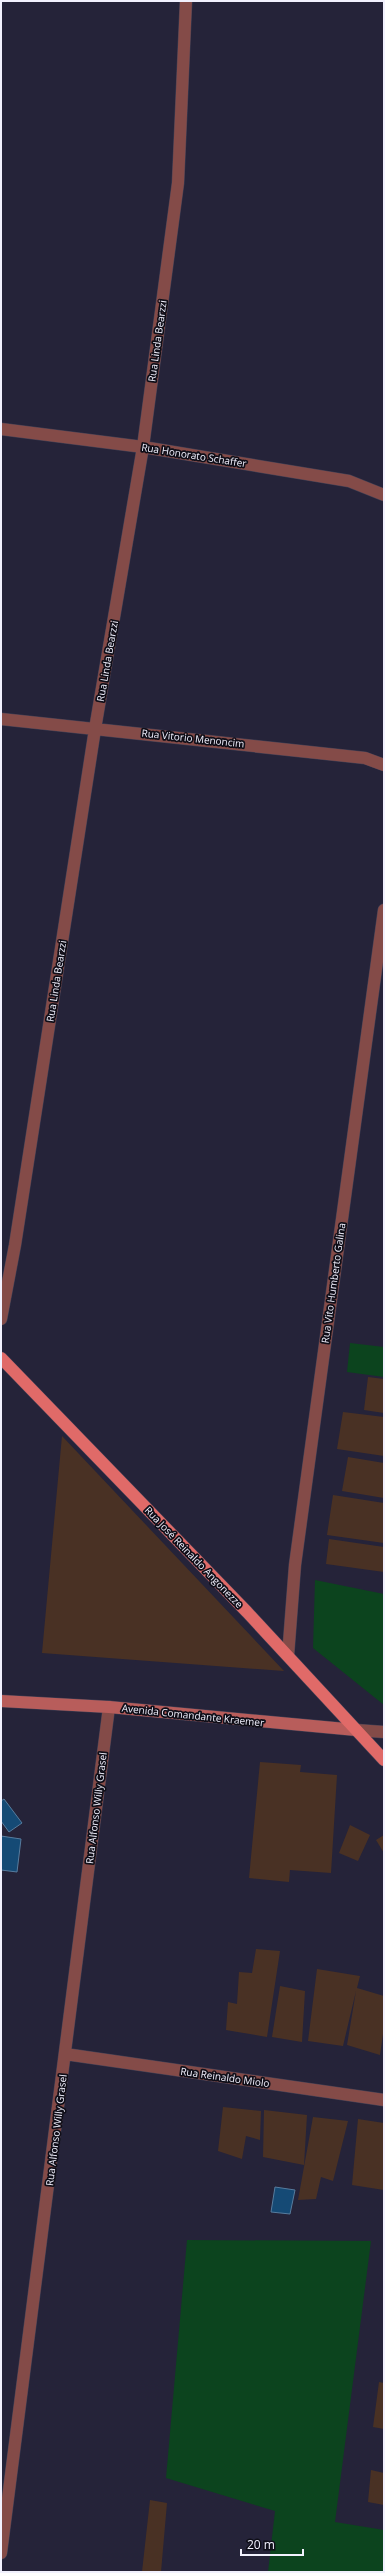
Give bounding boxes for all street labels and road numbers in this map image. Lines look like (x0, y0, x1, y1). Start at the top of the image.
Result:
street label: Rua Linda Bearzzi (144, 299, 170, 383)
street label: Rua Honorato Schaffer (140, 440, 248, 470)
street label: Rua Linda Bearzzi (93, 619, 121, 703)
street label: Rua Vitorio Menoncim (141, 726, 245, 750)
street label: Rua Linda Bearzzi (43, 939, 69, 1023)
street label: Rua Vito Humberto Galina (318, 1222, 348, 1344)
street label: Rua José Reinaldo Angonezze (142, 1503, 247, 1611)
street label: Avenida Comandante Kraemer (121, 1701, 265, 1729)
street label: Rua Alfonso Willy Grasel (82, 1751, 110, 1865)
street label: Rua Reinaldo Miolo (180, 2064, 270, 2090)
street label: Rua Alfonso Willy Grasel (42, 2073, 70, 2187)

